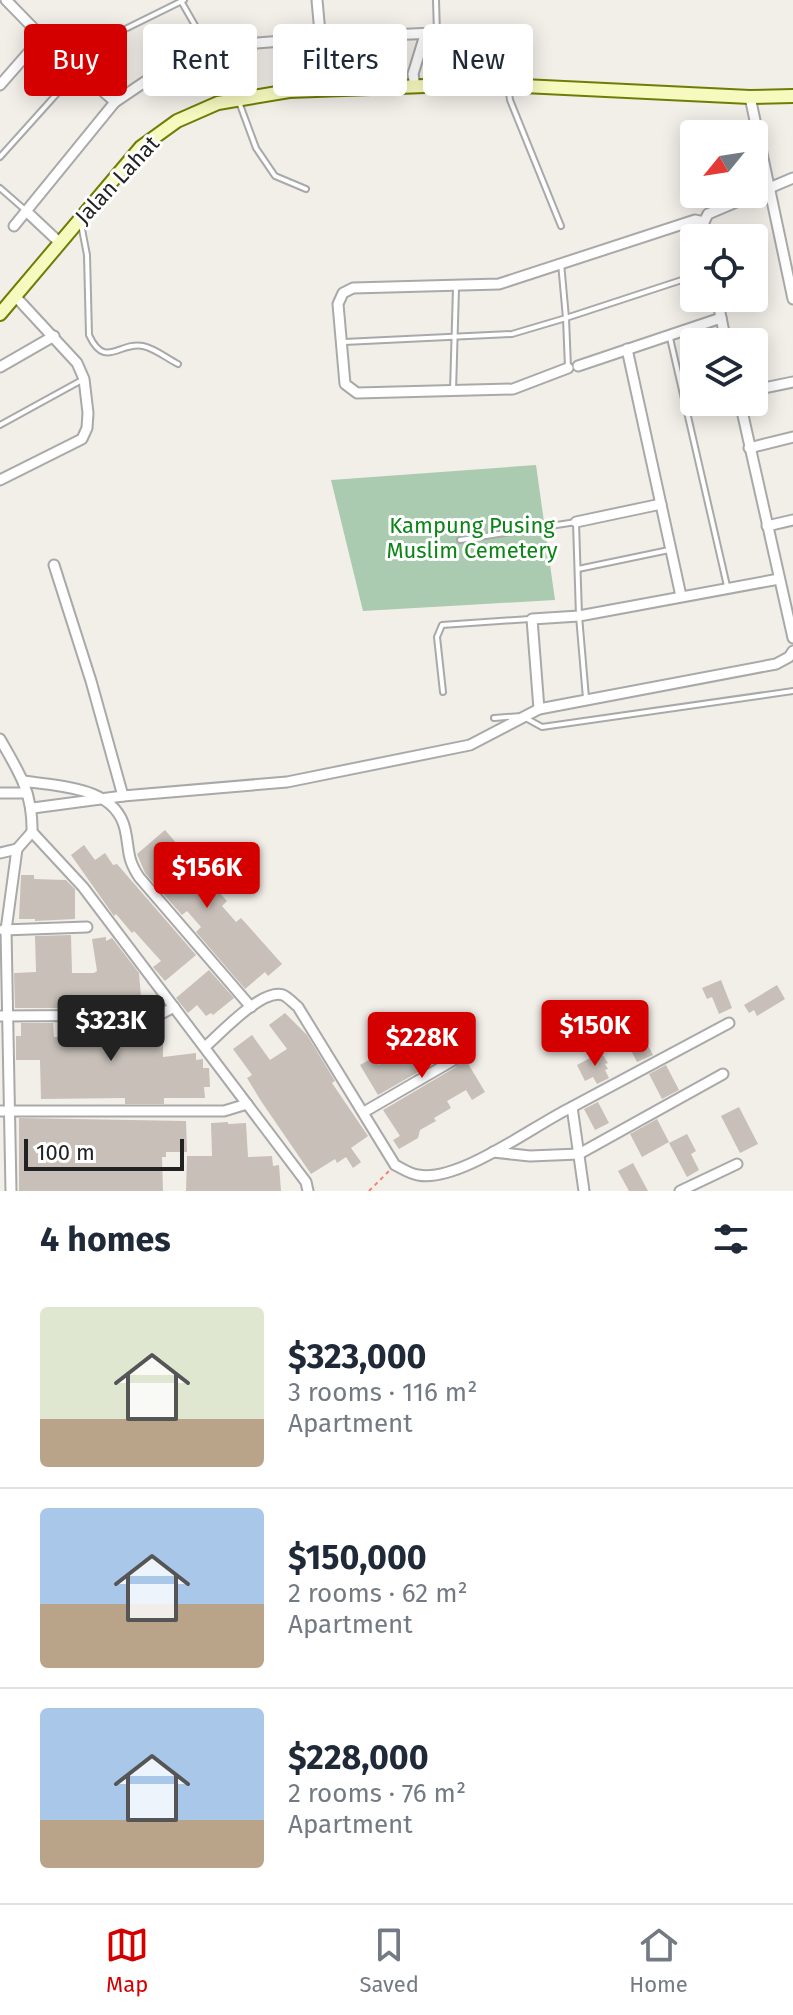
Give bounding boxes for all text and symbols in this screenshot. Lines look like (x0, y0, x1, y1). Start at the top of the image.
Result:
chip: Buy (24, 24, 127, 96)
chip: Rent (143, 24, 257, 96)
chip: Filters (273, 24, 407, 96)
chip: New (423, 24, 533, 96)
north arrow (680, 120, 768, 208)
map controls (680, 120, 768, 416)
street label: Jalan Lahat (69, 130, 165, 230)
button: locate (680, 224, 768, 312)
button: layers (680, 328, 768, 416)
park label: Kampung Pusing Muslim Cemetery (386, 512, 558, 564)
pin: $156K (151, 842, 263, 910)
text: $156K (172, 852, 242, 883)
pin: $323K (55, 995, 167, 1063)
pin: $150K (539, 1000, 651, 1068)
text: $323K (76, 1005, 146, 1036)
text: $150K (559, 1010, 631, 1041)
pin: $228K (366, 1012, 478, 1080)
text: $228K (386, 1022, 458, 1053)
scale bar (24, 1135, 184, 1171)
text: 100 m (36, 1139, 95, 1166)
icon: filters (709, 1217, 753, 1261)
text: 4 homes (40, 1219, 171, 1260)
text: $323,000 (288, 1336, 426, 1377)
icon: home (104, 1339, 200, 1435)
text: 3 rooms · 116 m² (288, 1377, 477, 1408)
text: Apartment (288, 1408, 413, 1439)
text: $150,000 (288, 1537, 427, 1578)
icon: home (104, 1540, 200, 1636)
text: 2 rooms · 62 m² (288, 1578, 468, 1609)
text: Apartment (288, 1609, 413, 1640)
text: $228,000 (288, 1737, 429, 1778)
icon: home (104, 1740, 200, 1836)
text: 2 rooms · 76 m² (288, 1778, 466, 1809)
text: Apartment (288, 1809, 413, 1840)
tab: Map (105, 1923, 149, 1998)
tab: Saved (359, 1923, 419, 1998)
tab: Home (629, 1923, 688, 1998)

